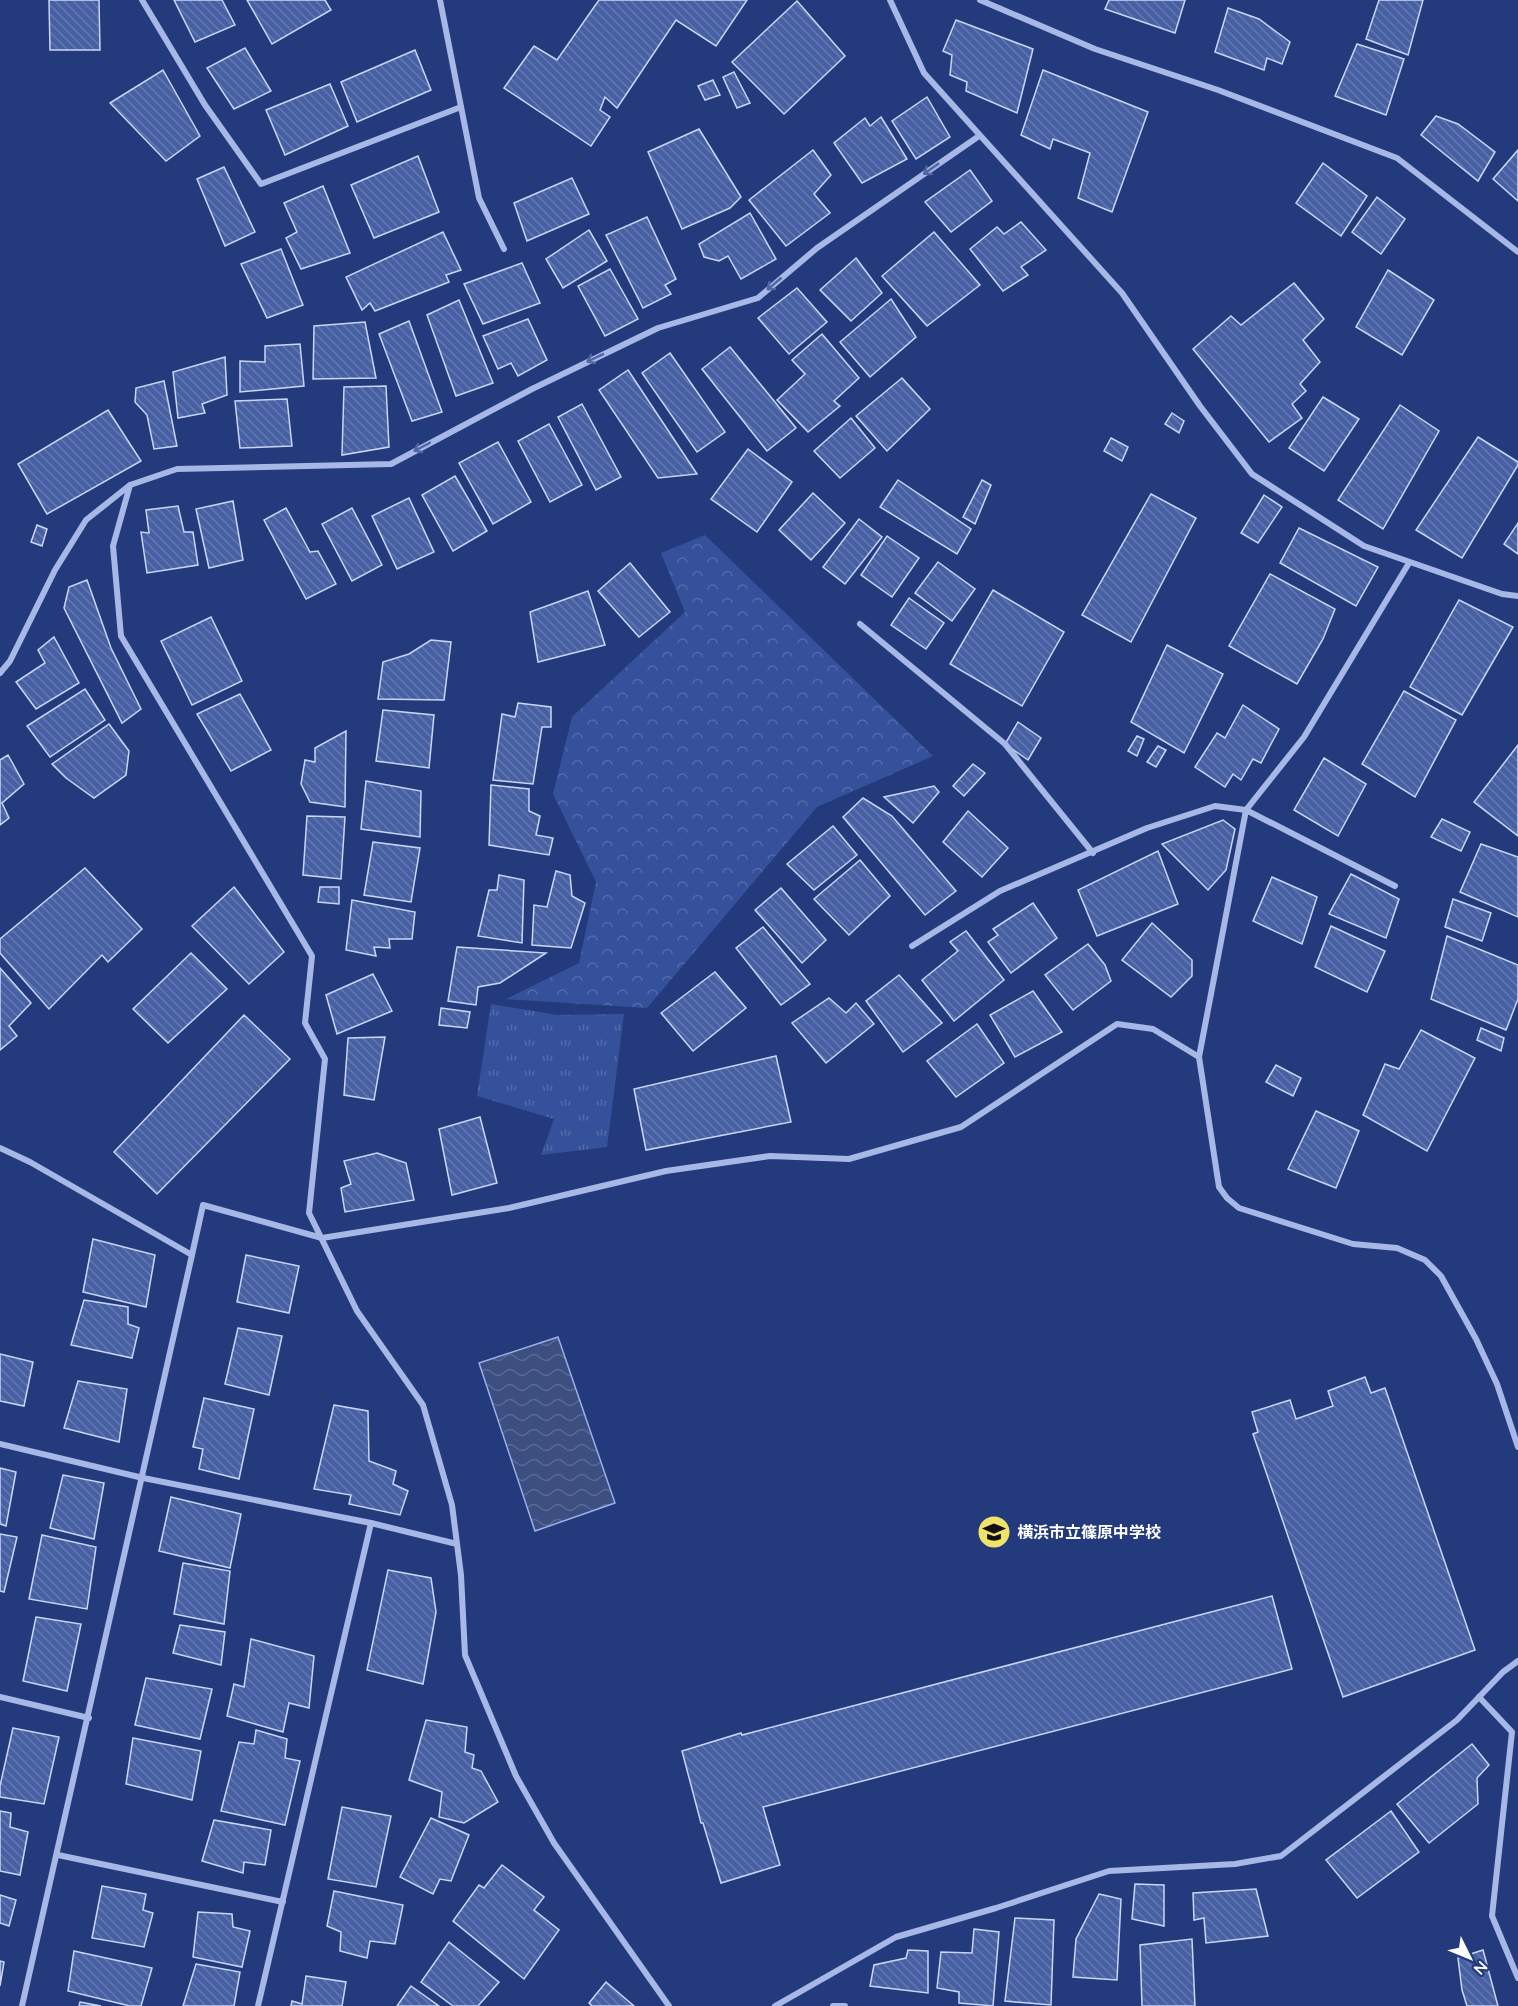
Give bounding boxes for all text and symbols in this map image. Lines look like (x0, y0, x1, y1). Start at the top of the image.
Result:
one-way arrow (923, 163, 940, 175)
one-way arrow (766, 278, 782, 291)
one-way arrow (587, 353, 605, 364)
one-way arrow (414, 441, 431, 453)
school or university icon: 横浜市立篠原中学校 (976, 1514, 1012, 1550)
place label: 横浜市立篠原中学校 (1017, 1522, 1161, 1542)
north arrow (1440, 1928, 1500, 1988)
text: N (1470, 1957, 1492, 1979)

